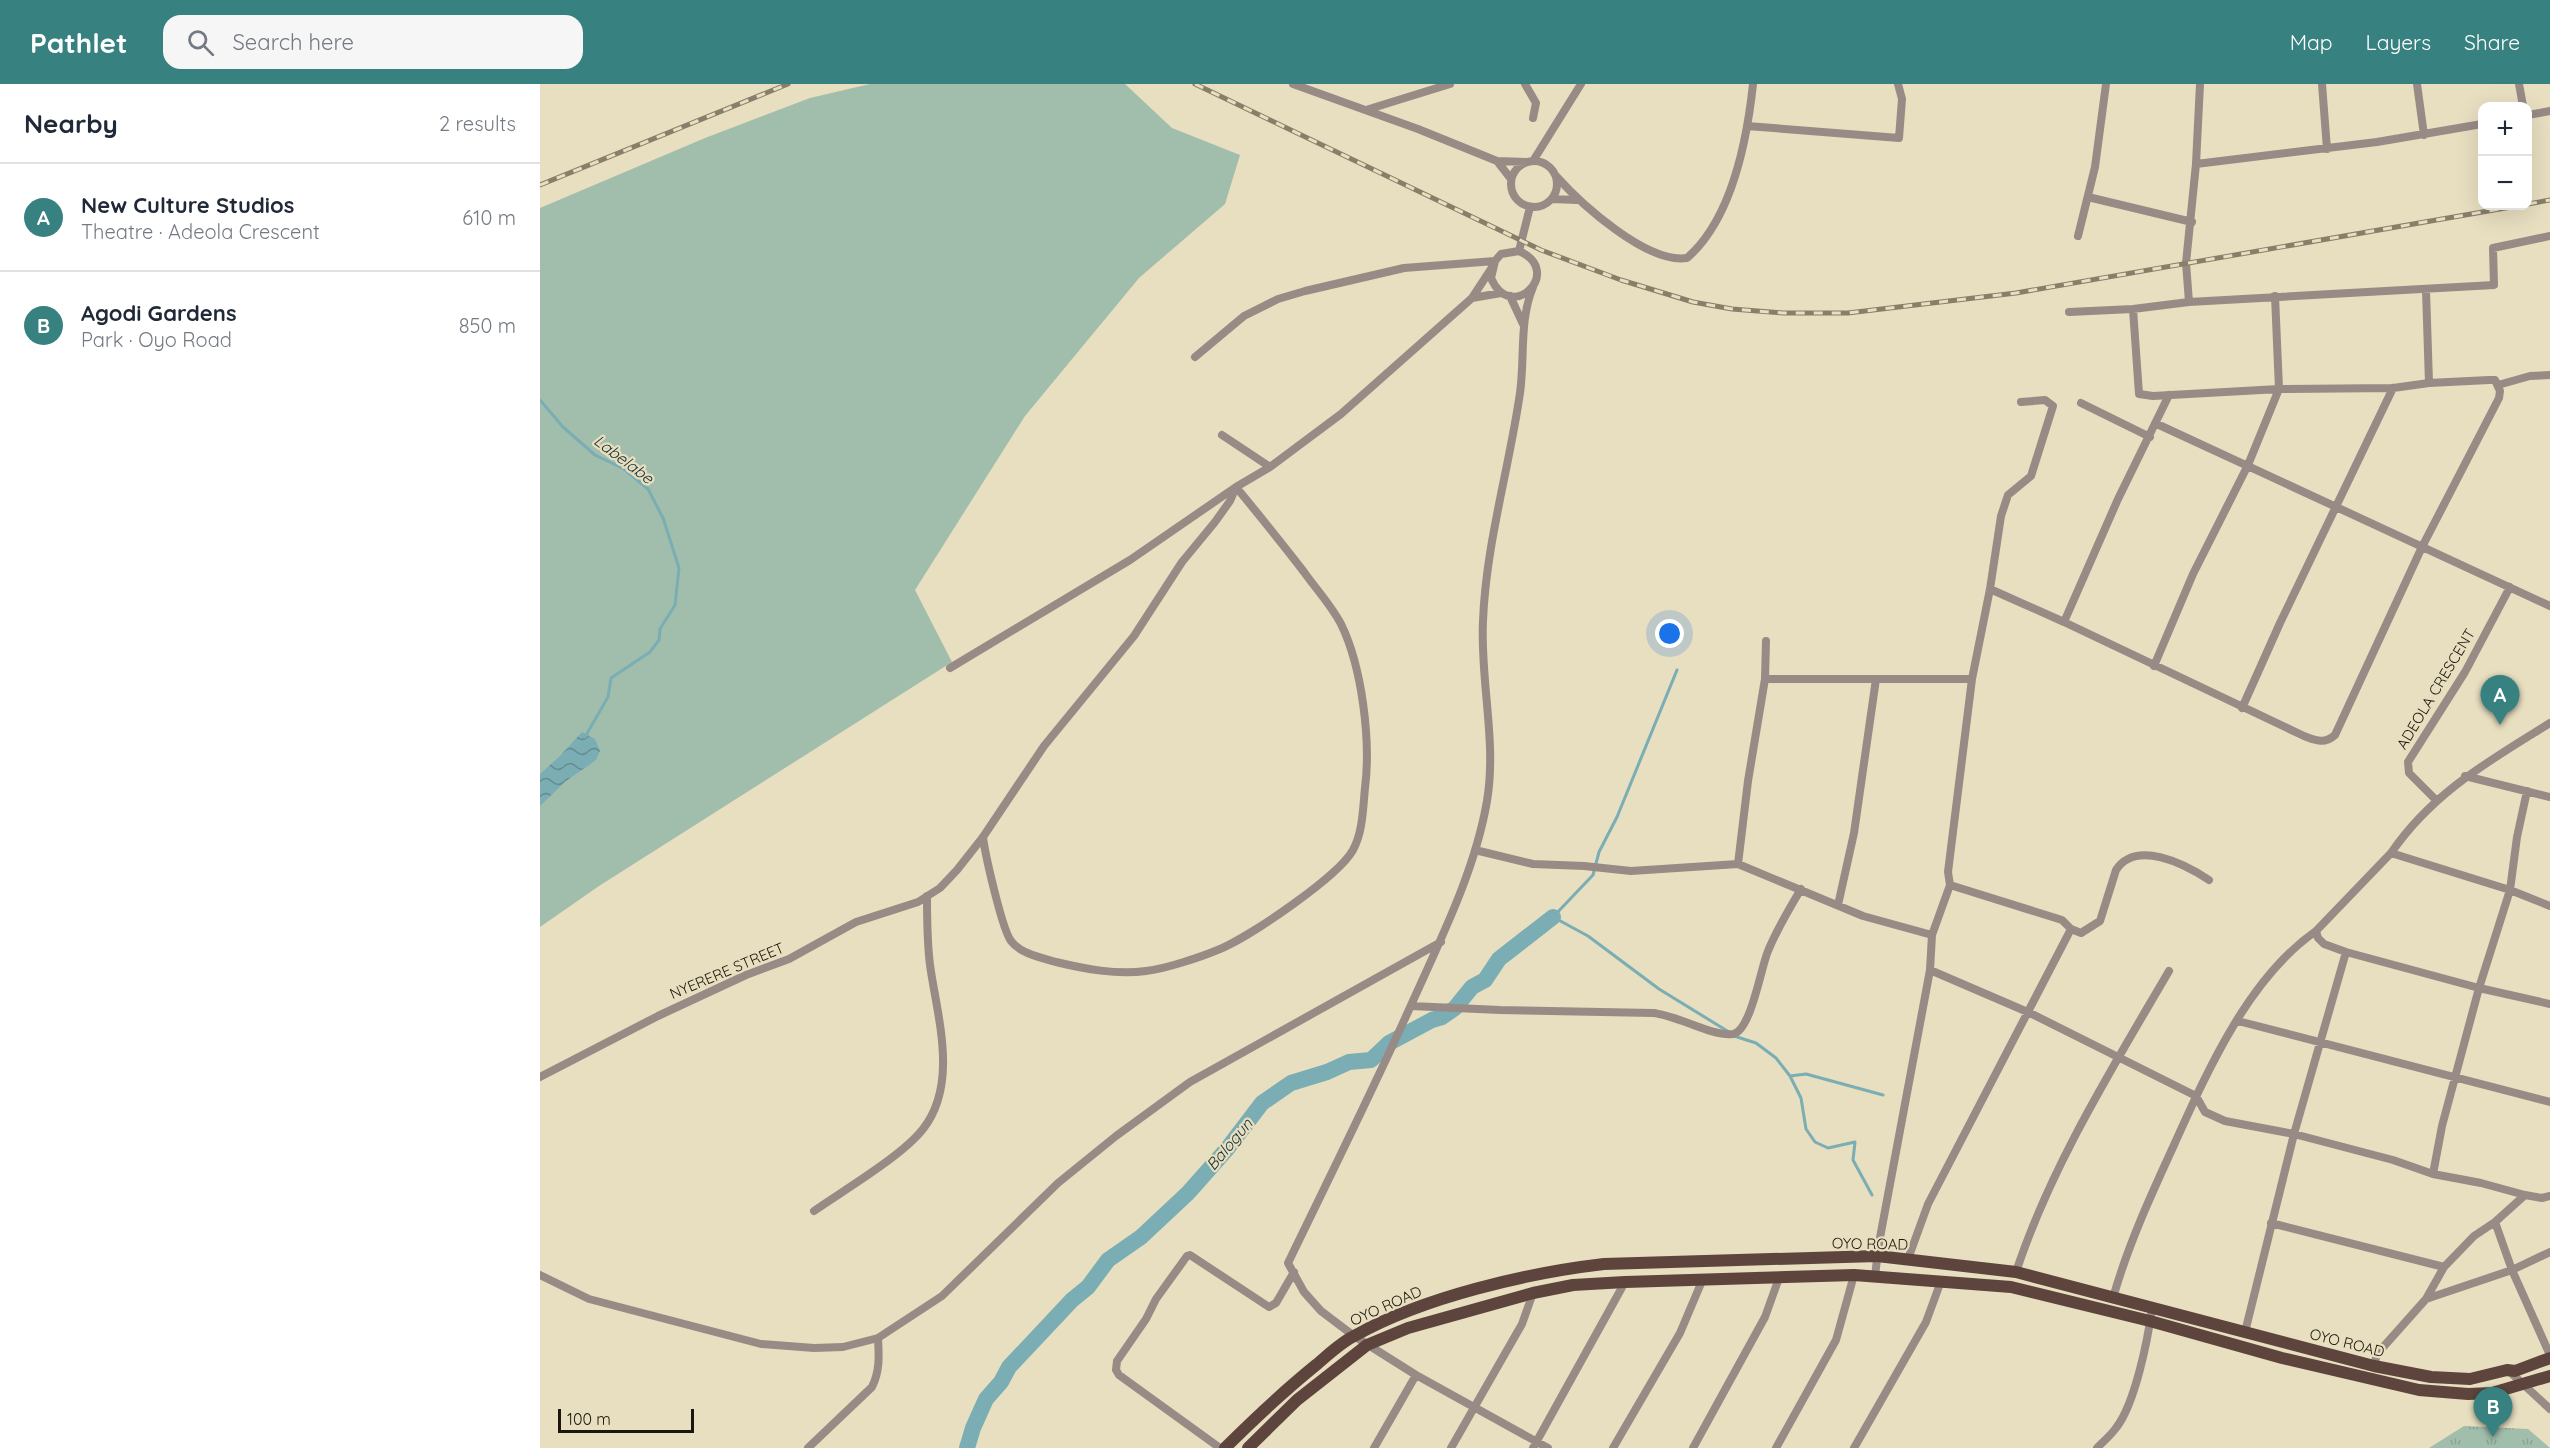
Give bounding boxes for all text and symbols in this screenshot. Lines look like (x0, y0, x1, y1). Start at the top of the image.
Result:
search box (163, 15, 583, 69)
text: Pathlet (30, 25, 127, 60)
icon: search (184, 26, 217, 59)
text: Search here (232, 28, 354, 56)
text: Map (2290, 29, 2333, 55)
text: Layers (2366, 29, 2431, 55)
text: Share (2464, 29, 2520, 55)
map controls (2478, 102, 2532, 210)
button: + (2478, 102, 2532, 156)
text: Nearby (24, 107, 118, 140)
text: 2 results (439, 111, 516, 136)
button: − (2478, 156, 2532, 210)
text: New Culture Studios (81, 191, 294, 219)
text: A (37, 205, 50, 230)
text: 610 m (462, 205, 516, 230)
text: Theatre · Adeola Crescent (81, 219, 320, 244)
text: Agodi Gardens (81, 299, 237, 327)
text: B (37, 313, 50, 338)
text: 850 m (459, 313, 516, 338)
text: Park · Oyo Road (81, 327, 232, 352)
water label: Labelabe (590, 430, 658, 488)
your location (1655, 619, 1684, 648)
street label: ADEOLA CRESCENT (2392, 625, 2479, 753)
pin: A (2480, 676, 2520, 725)
street label: NYERERE STREET (667, 938, 787, 1003)
water label: Balogun (1202, 1113, 1257, 1174)
street label: OYO ROAD (1832, 1233, 1909, 1254)
street label: OYO ROAD (1347, 1281, 1425, 1330)
street label: OYO ROAD (2308, 1324, 2387, 1361)
pin: B (2474, 1388, 2512, 1437)
scale bar (558, 1406, 694, 1434)
text: 100 m (567, 1409, 611, 1429)

